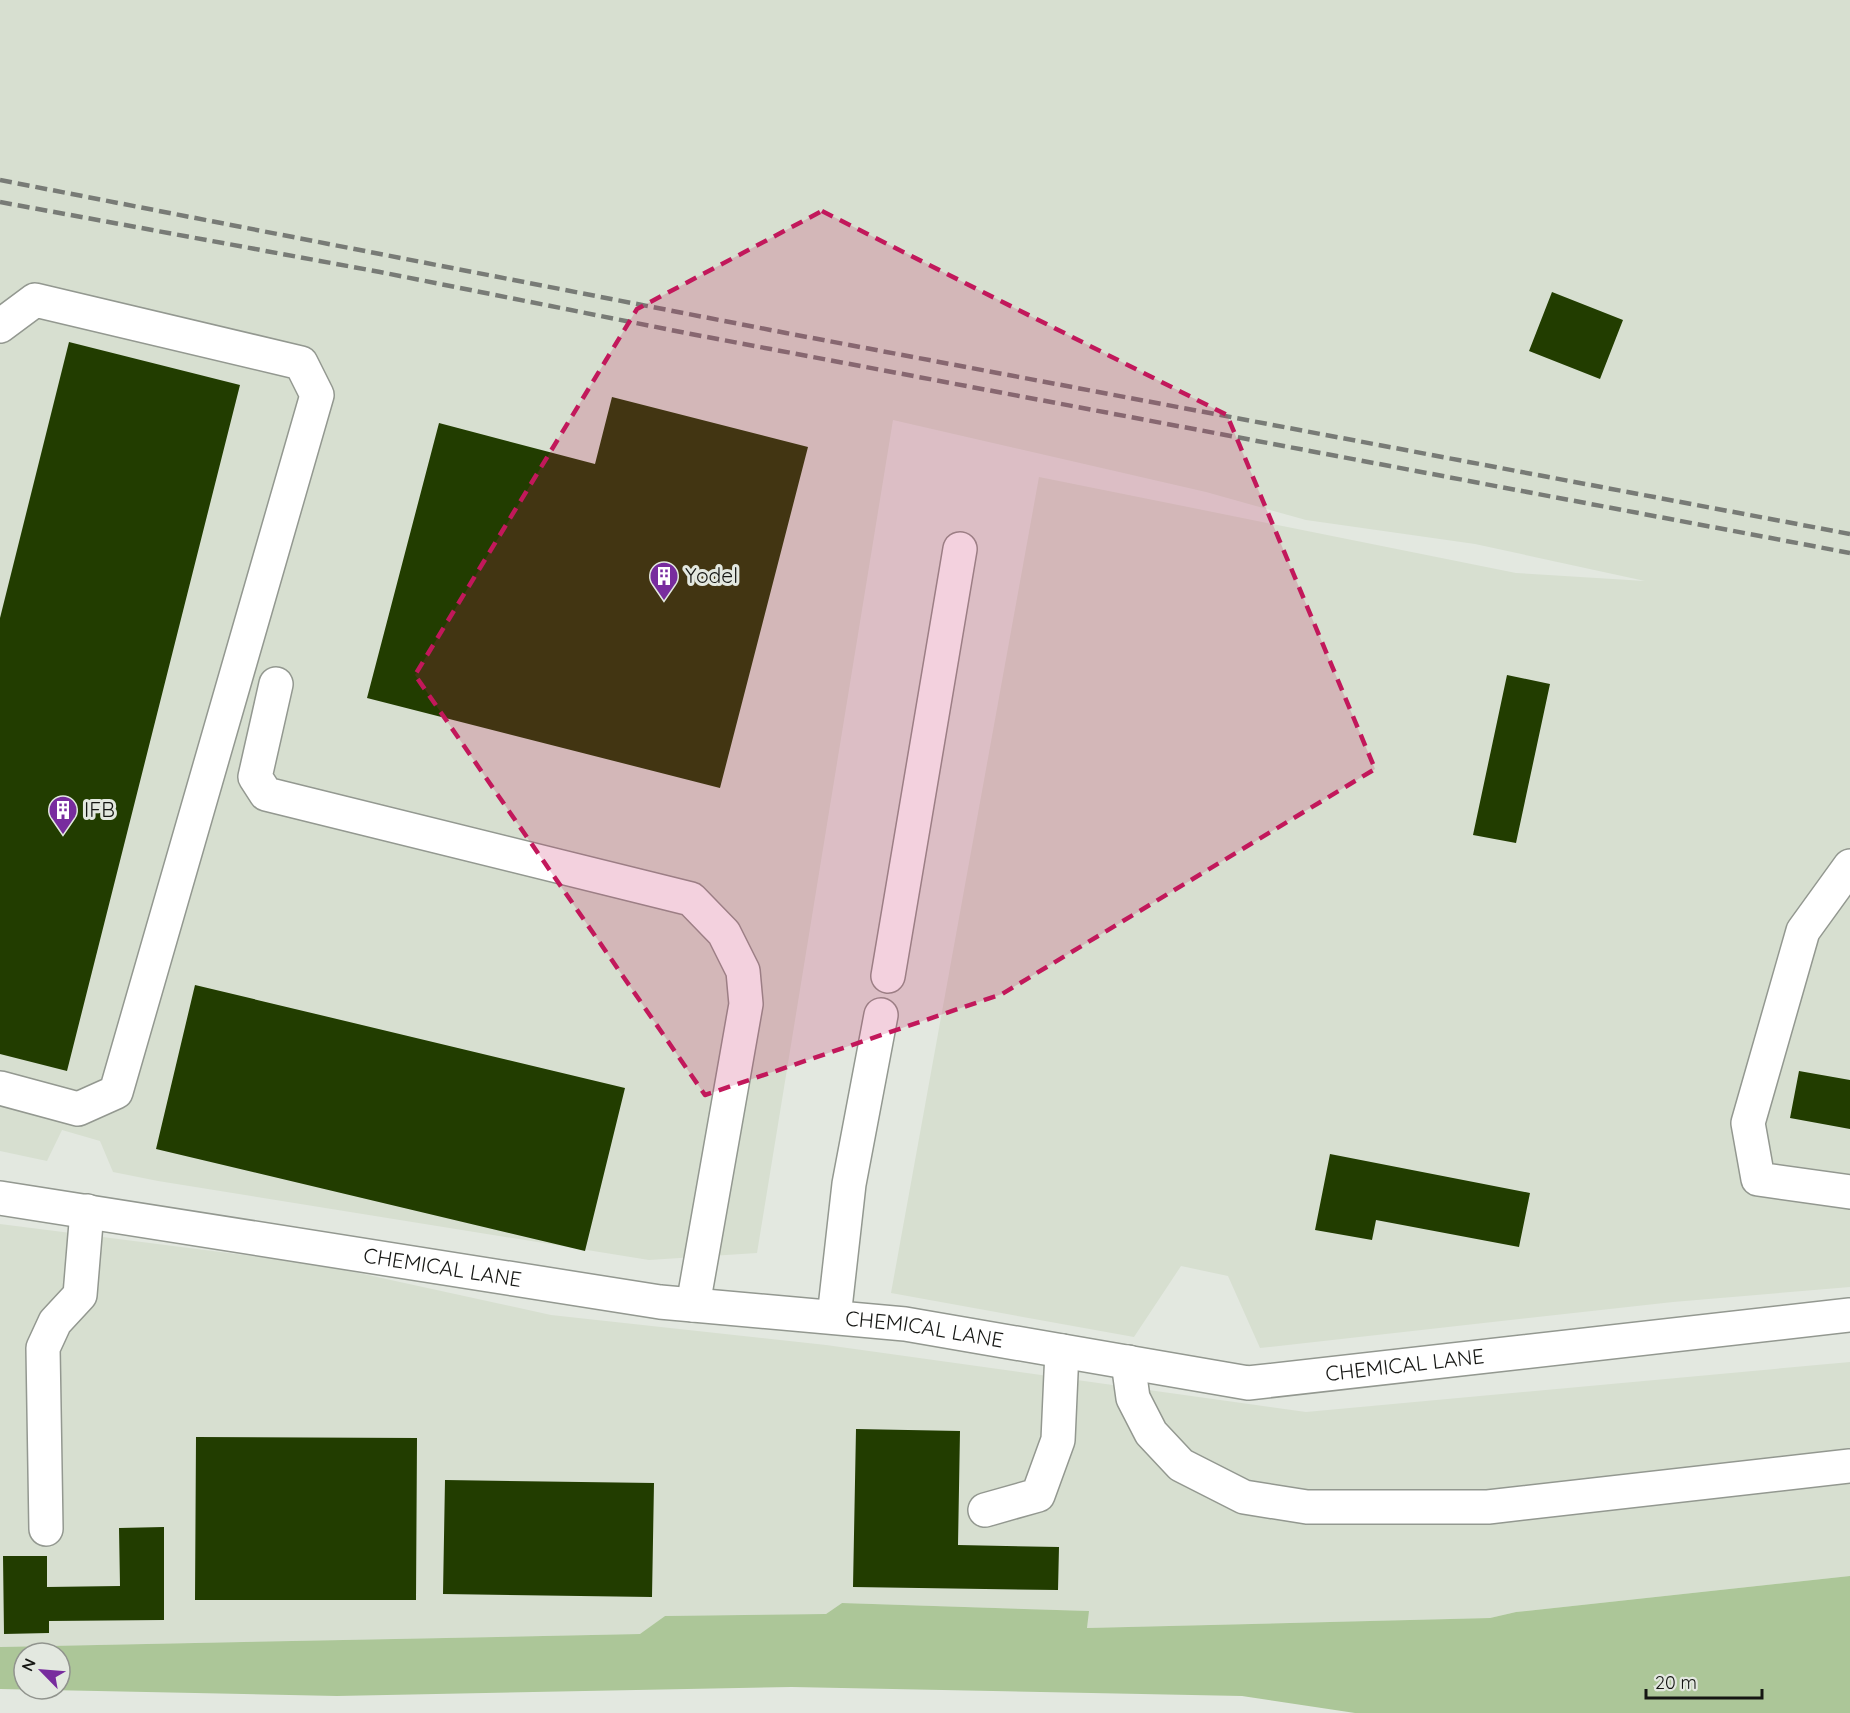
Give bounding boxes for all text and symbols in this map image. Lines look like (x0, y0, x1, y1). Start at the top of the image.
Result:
building icon: Yodel (648, 560, 680, 602)
place label: Yodel (685, 562, 738, 588)
building icon: IFB (47, 794, 79, 836)
place label: IFB (84, 796, 115, 822)
street label: CHEMICAL LANE (362, 1241, 524, 1292)
street label: CHEMICAL LANE (844, 1305, 1006, 1353)
street label: CHEMICAL LANE (1324, 1342, 1486, 1386)
north arrow (12, 1641, 72, 1701)
text: N (17, 1655, 40, 1674)
scale bar (1646, 1662, 1762, 1700)
text: 20 m (1655, 1671, 1697, 1694)

